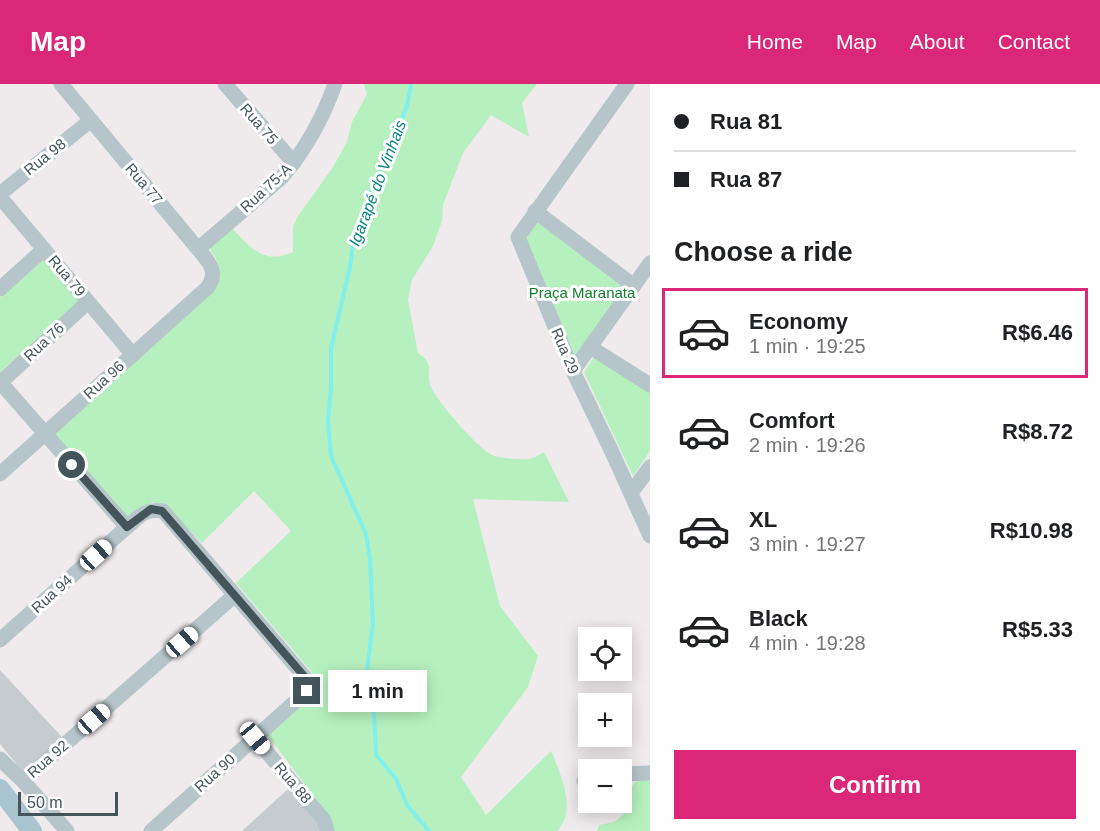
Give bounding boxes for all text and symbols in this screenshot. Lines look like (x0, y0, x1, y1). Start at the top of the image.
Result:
text: Map (30, 26, 86, 57)
text: Home (747, 30, 803, 53)
text: Map (836, 30, 877, 53)
text: About (910, 30, 965, 53)
text: Contact (998, 30, 1070, 53)
street label: Rua 75 (237, 100, 282, 148)
text: Rua 81 (710, 109, 782, 134)
water label: Igarapé do Vinhais (346, 118, 409, 248)
street label: Rua 98 (21, 135, 69, 178)
street label: Rua 77 (122, 160, 166, 208)
street label: Rua 75-A (237, 160, 295, 215)
text: Rua 87 (710, 167, 782, 192)
text: Choose a ride (674, 237, 853, 267)
street label: Rua 79 (45, 252, 89, 300)
park label: Praça Maranata (529, 284, 636, 301)
icon: car (677, 306, 731, 360)
text: Economy (749, 309, 848, 334)
street label: Rua 76 (20, 319, 67, 364)
text: R$6.46 (1002, 320, 1073, 345)
street label: Rua 29 (548, 325, 583, 376)
text: 1 min · 19:25 (749, 335, 866, 357)
street label: Rua 96 (80, 357, 127, 402)
icon: car (677, 405, 731, 459)
text: Comfort (749, 408, 835, 433)
text: R$8.72 (1002, 419, 1073, 444)
text: 2 min · 19:26 (749, 434, 866, 456)
route start (58, 451, 85, 478)
icon: car (677, 504, 731, 558)
text: XL (749, 507, 777, 532)
text: R$10.98 (990, 518, 1073, 543)
text: 3 min · 19:27 (749, 533, 866, 555)
car (77, 536, 115, 574)
street label: Rua 94 (28, 571, 75, 616)
icon: car (677, 603, 731, 657)
text: Black (749, 606, 808, 631)
text: R$5.33 (1002, 617, 1073, 642)
car (163, 623, 201, 661)
map controls (578, 627, 632, 813)
button: locate (578, 627, 632, 681)
text: 4 min · 19:28 (749, 632, 866, 654)
callout: 1 min (328, 670, 427, 712)
route end (293, 677, 320, 704)
text: 1 min (351, 680, 404, 702)
button: + (578, 693, 632, 747)
car (75, 700, 113, 738)
car (237, 718, 273, 758)
street label: Rua 92 (24, 736, 72, 781)
street label: Rua 90 (191, 750, 238, 795)
button: Confirm (674, 750, 1076, 819)
street label: Rua 88 (271, 759, 315, 807)
button: − (578, 759, 632, 813)
scale bar (18, 789, 118, 816)
text: 50 m (27, 794, 63, 811)

